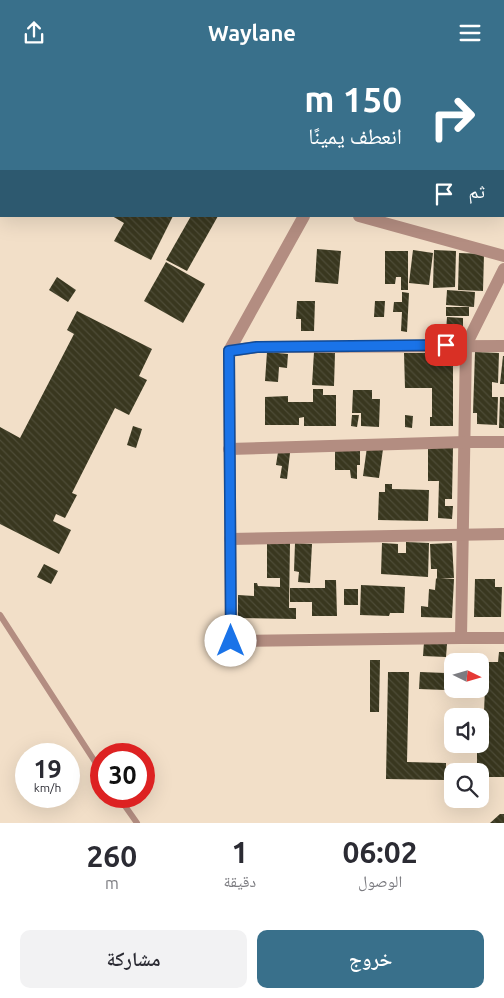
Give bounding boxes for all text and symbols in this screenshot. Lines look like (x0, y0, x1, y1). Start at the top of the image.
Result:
icon: share (20, 19, 48, 47)
icon: menu (456, 19, 484, 47)
text: Waylane (208, 20, 296, 45)
text: 150 m (304, 79, 402, 119)
icon: right (420, 85, 485, 150)
text: انعطف يمينًا (308, 123, 402, 148)
icon: arrive (430, 180, 458, 208)
text: ثم (468, 180, 485, 202)
pin (425, 324, 467, 366)
icon: arrive (432, 331, 460, 359)
position arrow (204, 614, 256, 666)
north arrow (444, 653, 489, 697)
map controls (444, 653, 489, 808)
button: sound (444, 708, 489, 753)
speed limit sign: 30 (90, 743, 155, 808)
text: 19 (33, 755, 62, 783)
button: search (444, 763, 489, 808)
text: km/h (34, 781, 61, 794)
text: 1 (231, 835, 248, 869)
text: 06:02 (343, 835, 418, 869)
text: 260 (86, 839, 137, 873)
text: دقيقة (224, 872, 256, 890)
text: الوصول (358, 872, 402, 890)
text: m (105, 874, 119, 892)
button: مشاركة (20, 930, 247, 988)
button: خروج (257, 930, 484, 988)

